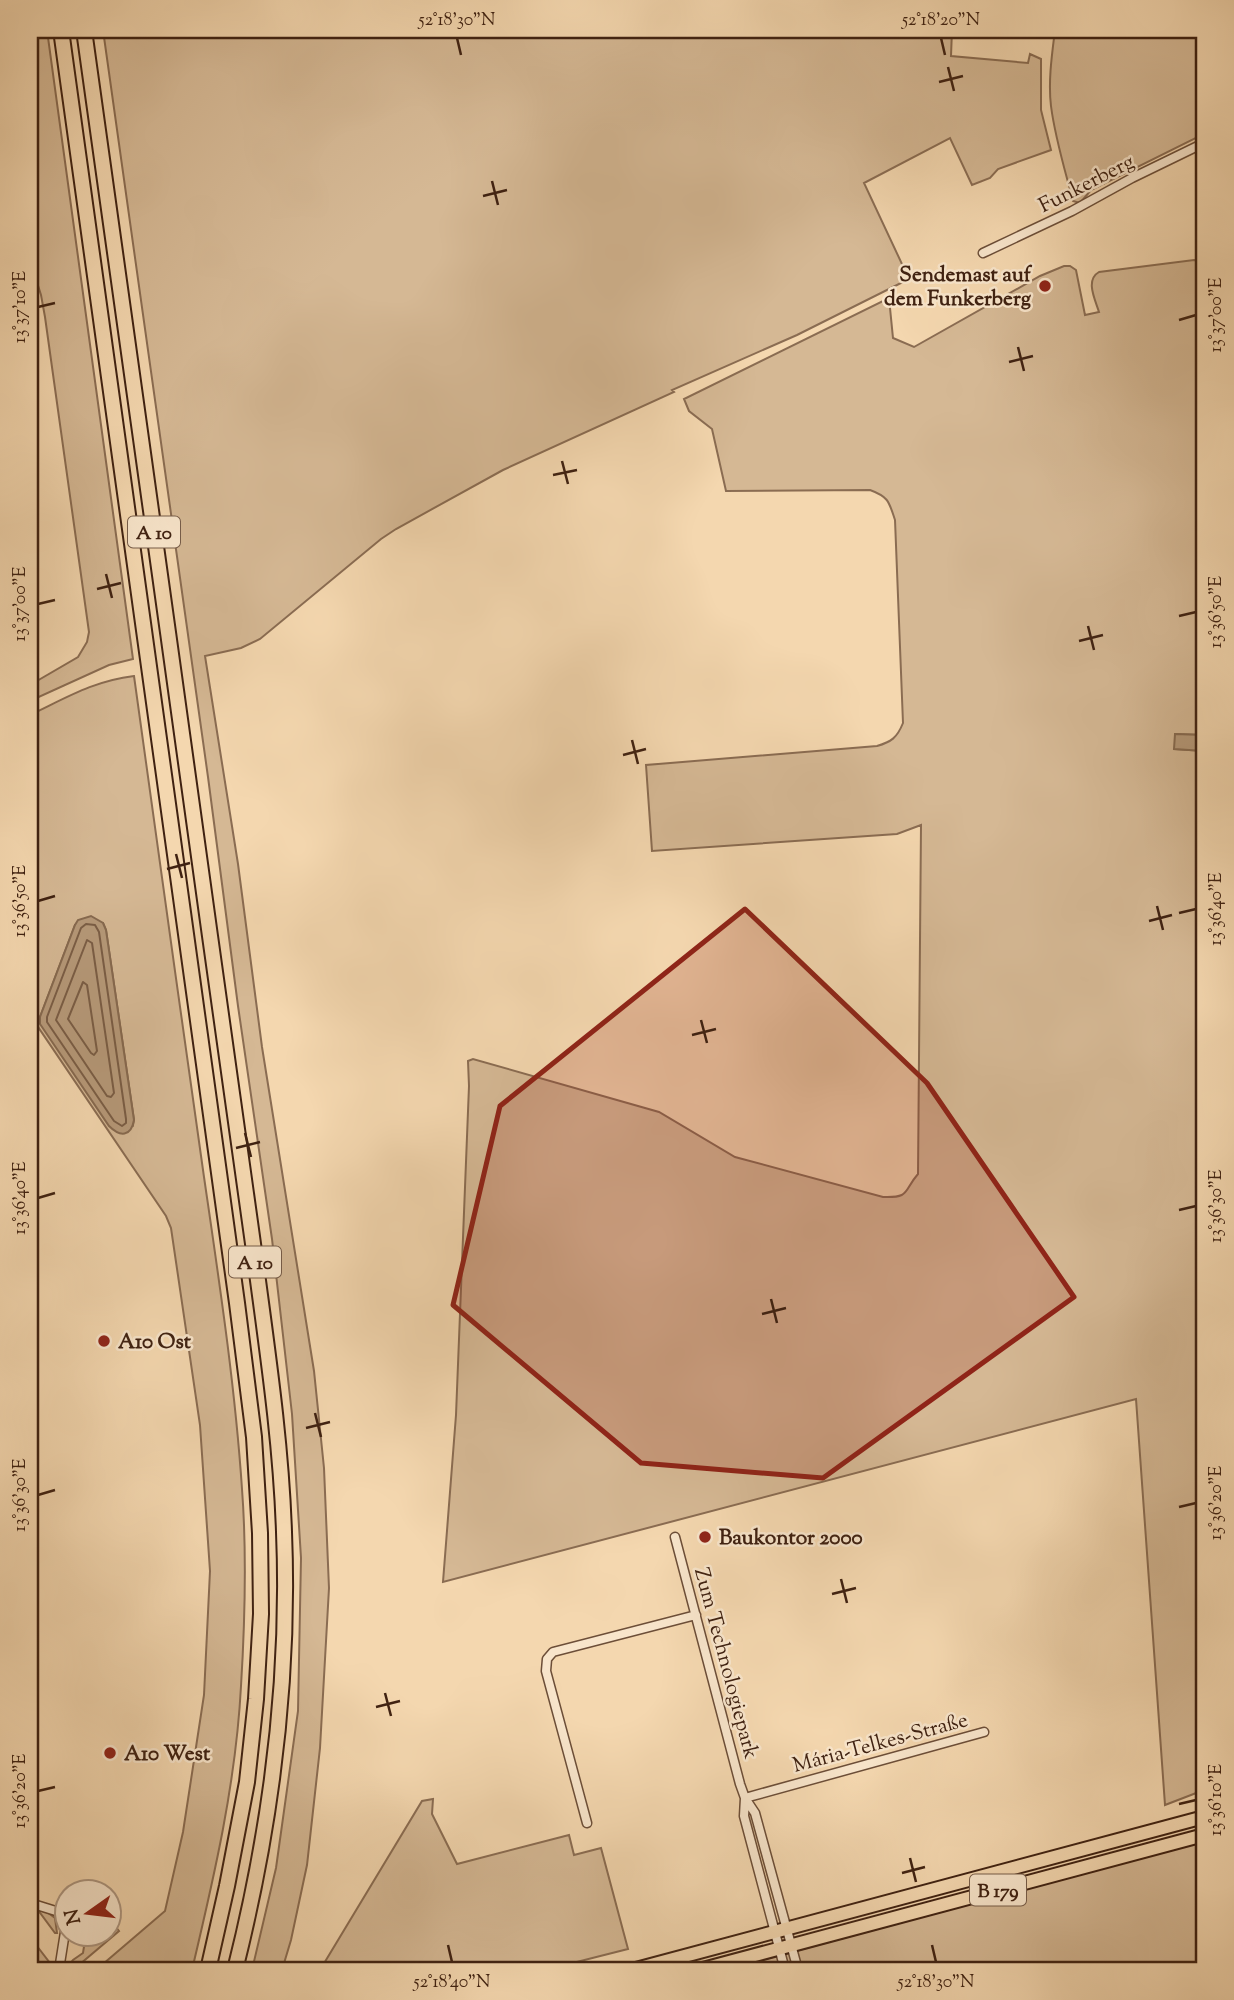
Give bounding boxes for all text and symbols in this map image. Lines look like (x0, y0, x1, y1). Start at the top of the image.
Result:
text: 52°18'30"N (418, 8, 495, 34)
text: 52°18'20"N (901, 8, 980, 34)
street label: Funkerberg (1034, 148, 1140, 222)
place label: Sendemast auf dem Funkerberg (884, 261, 1033, 315)
text: 13°37'10"E (8, 271, 34, 343)
text: 13°37'00"E (1204, 277, 1230, 353)
marker: Sendemast auf dem Funkerberg (1037, 278, 1053, 294)
road number: A 10 (128, 516, 180, 548)
text: 13°37'00"E (8, 566, 34, 642)
text: 13°36'50"E (1204, 576, 1230, 648)
text: 13°36'50"E (8, 865, 34, 937)
text: 13°36'40"E (1204, 872, 1230, 946)
text: 13°36'40"E (8, 1161, 34, 1235)
text: 13°36'30"E (1204, 1169, 1230, 1243)
road number: A 10 (229, 1246, 281, 1278)
place label: A10 Ost (118, 1328, 192, 1358)
marker: A10 Ost (96, 1333, 112, 1349)
text: 13°36'30"E (8, 1458, 34, 1532)
text: 13°36'20"E (1204, 1466, 1230, 1540)
place label: Baukontor 2000 (719, 1524, 863, 1554)
marker: Baukontor 2000 (697, 1529, 713, 1545)
street label: Zum Technologiepark (685, 1565, 765, 1763)
street label: Mária-Telkes-Straße (790, 1706, 971, 1782)
place label: A10 West (124, 1740, 211, 1770)
marker: A10 West (102, 1745, 118, 1761)
text: 13°36'20"E (8, 1754, 34, 1828)
text: 13°36'10"E (1204, 1764, 1230, 1836)
road number: B 179 (970, 1874, 1026, 1906)
north arrow (52, 1878, 122, 1948)
text: N (59, 1906, 89, 1927)
text: 52°18'40"N (413, 1970, 491, 1996)
text: 52°18'30"N (897, 1970, 974, 1996)

